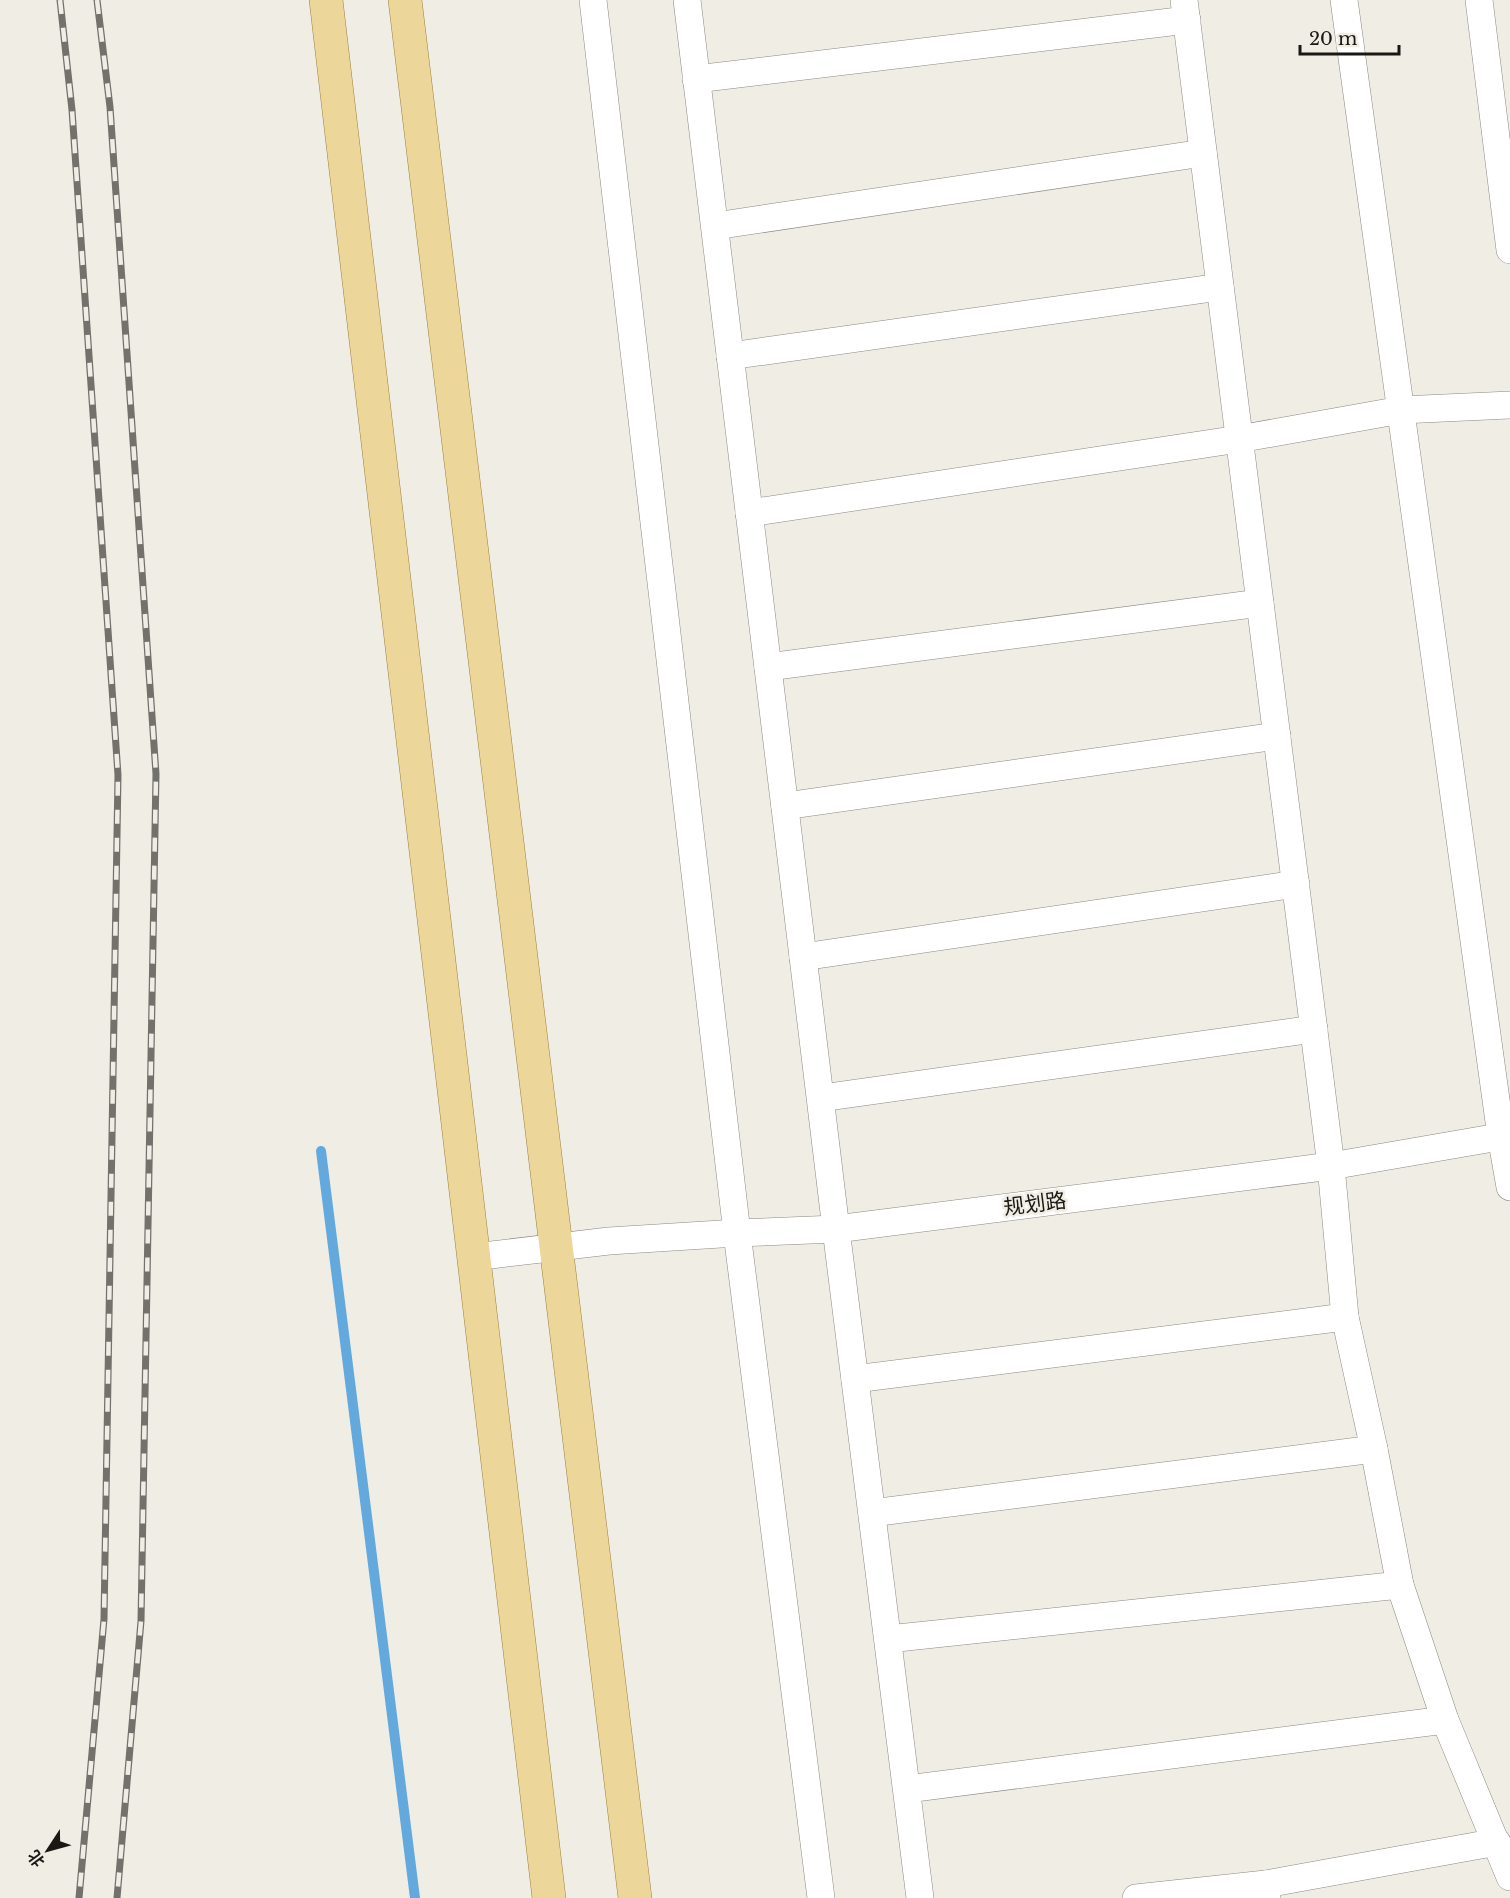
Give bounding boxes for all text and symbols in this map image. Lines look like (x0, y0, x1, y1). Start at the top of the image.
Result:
scale bar (1300, 18, 1399, 56)
text: 20 m (1309, 28, 1357, 50)
street label: 规划路 (1002, 1187, 1068, 1221)
north arrow (18, 1820, 78, 1880)
text: 北 (23, 1846, 49, 1871)

